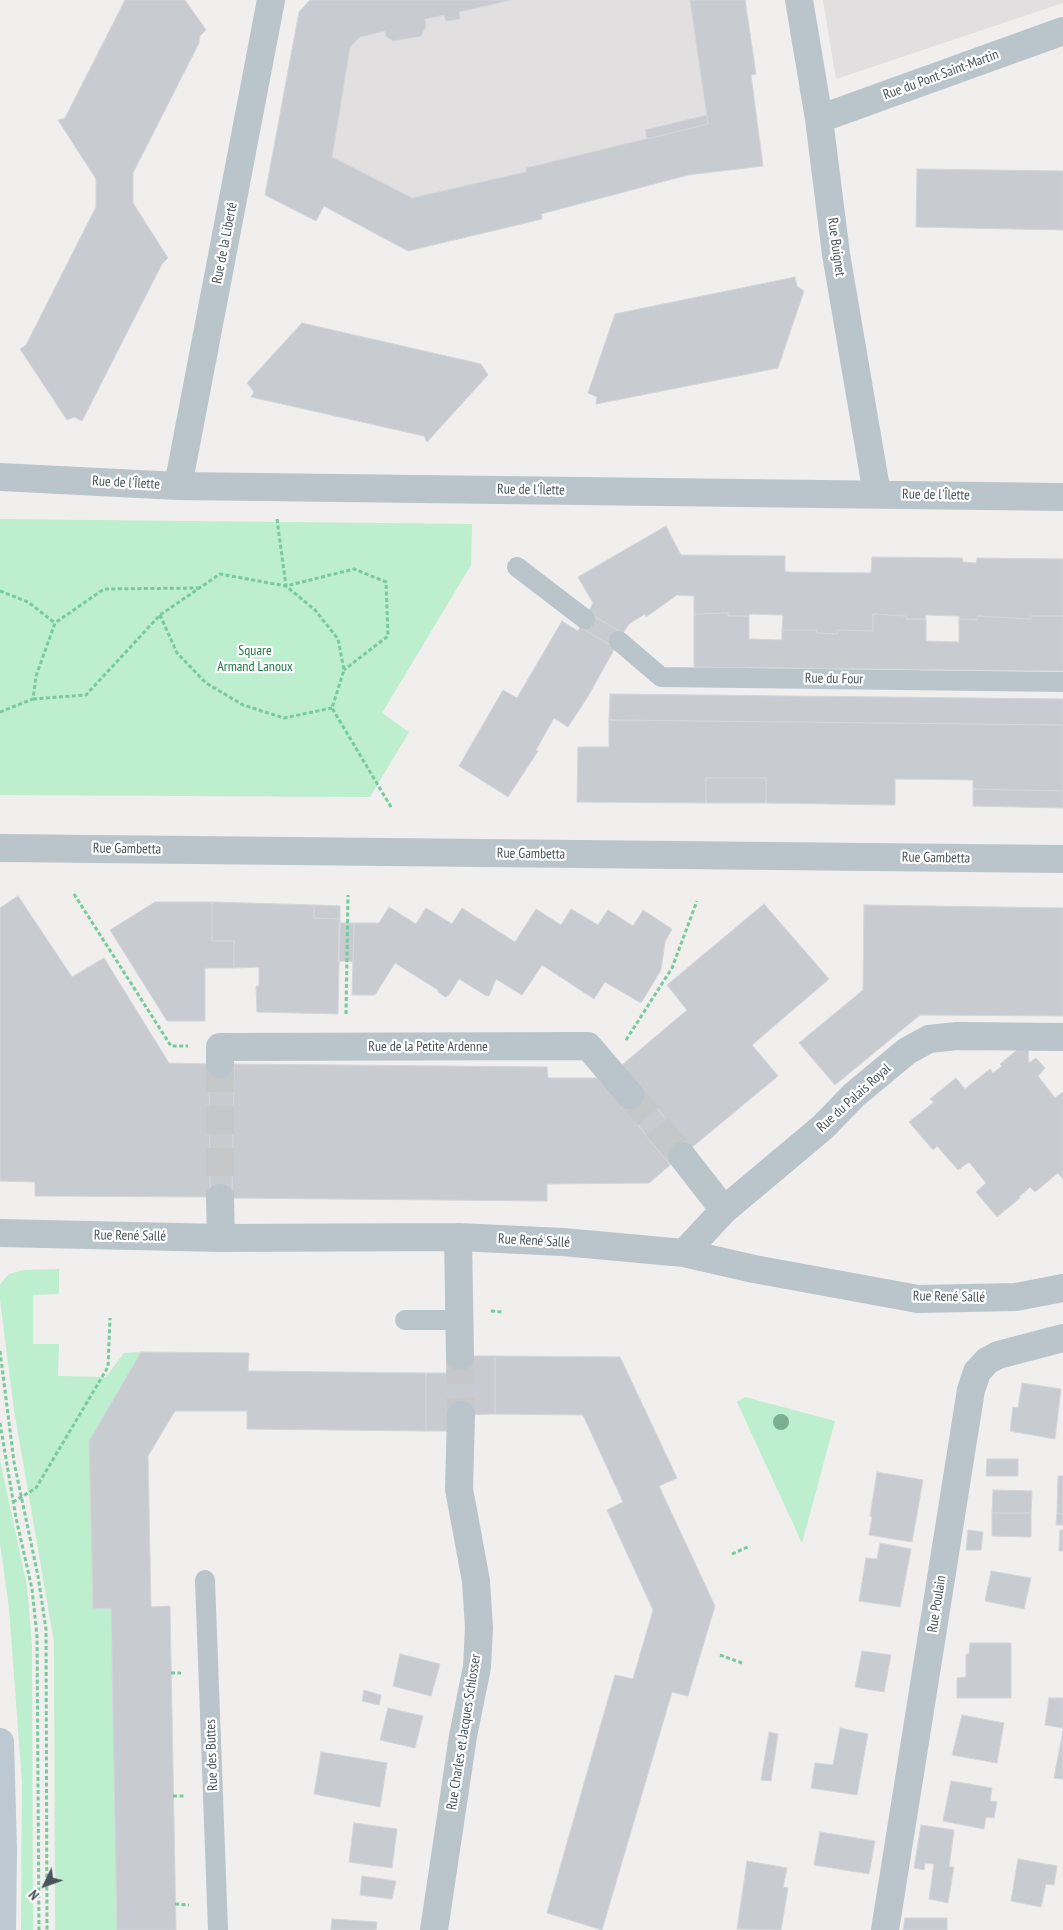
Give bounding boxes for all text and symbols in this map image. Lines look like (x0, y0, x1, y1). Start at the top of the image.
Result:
street label: Rue du Pont Saint-Martin (881, 46, 1001, 104)
street label: Rue de la Liberté (209, 201, 241, 285)
street label: Rue Buignet (824, 217, 848, 277)
street label: Rue de l'Îlette (92, 473, 160, 493)
street label: Rue de l'Îlette (497, 481, 565, 499)
street label: Rue de l'Îlette (902, 486, 970, 504)
park label: Square Armand Lanoux (217, 643, 293, 676)
street label: Rue du Four (805, 670, 863, 688)
street label: Rue Gambetta (93, 840, 161, 858)
street label: Rue Gambetta (497, 845, 565, 863)
street label: Rue Gambetta (902, 849, 970, 867)
street label: Rue de la Petite Ardenne (368, 1039, 488, 1055)
street label: Rue du Palais Royal (813, 1060, 895, 1136)
street label: Rue René Sallé (94, 1227, 166, 1245)
street label: Rue René Sallé (497, 1231, 571, 1251)
street label: Rue René Sallé (913, 1288, 985, 1306)
street label: Rue Poulain (924, 1574, 950, 1634)
street label: Rue Charles et Jacques Schlosser (443, 1653, 485, 1811)
street label: Rue des Buttes (202, 1719, 222, 1791)
north arrow (20, 1860, 70, 1910)
text: N (25, 1886, 43, 1904)

